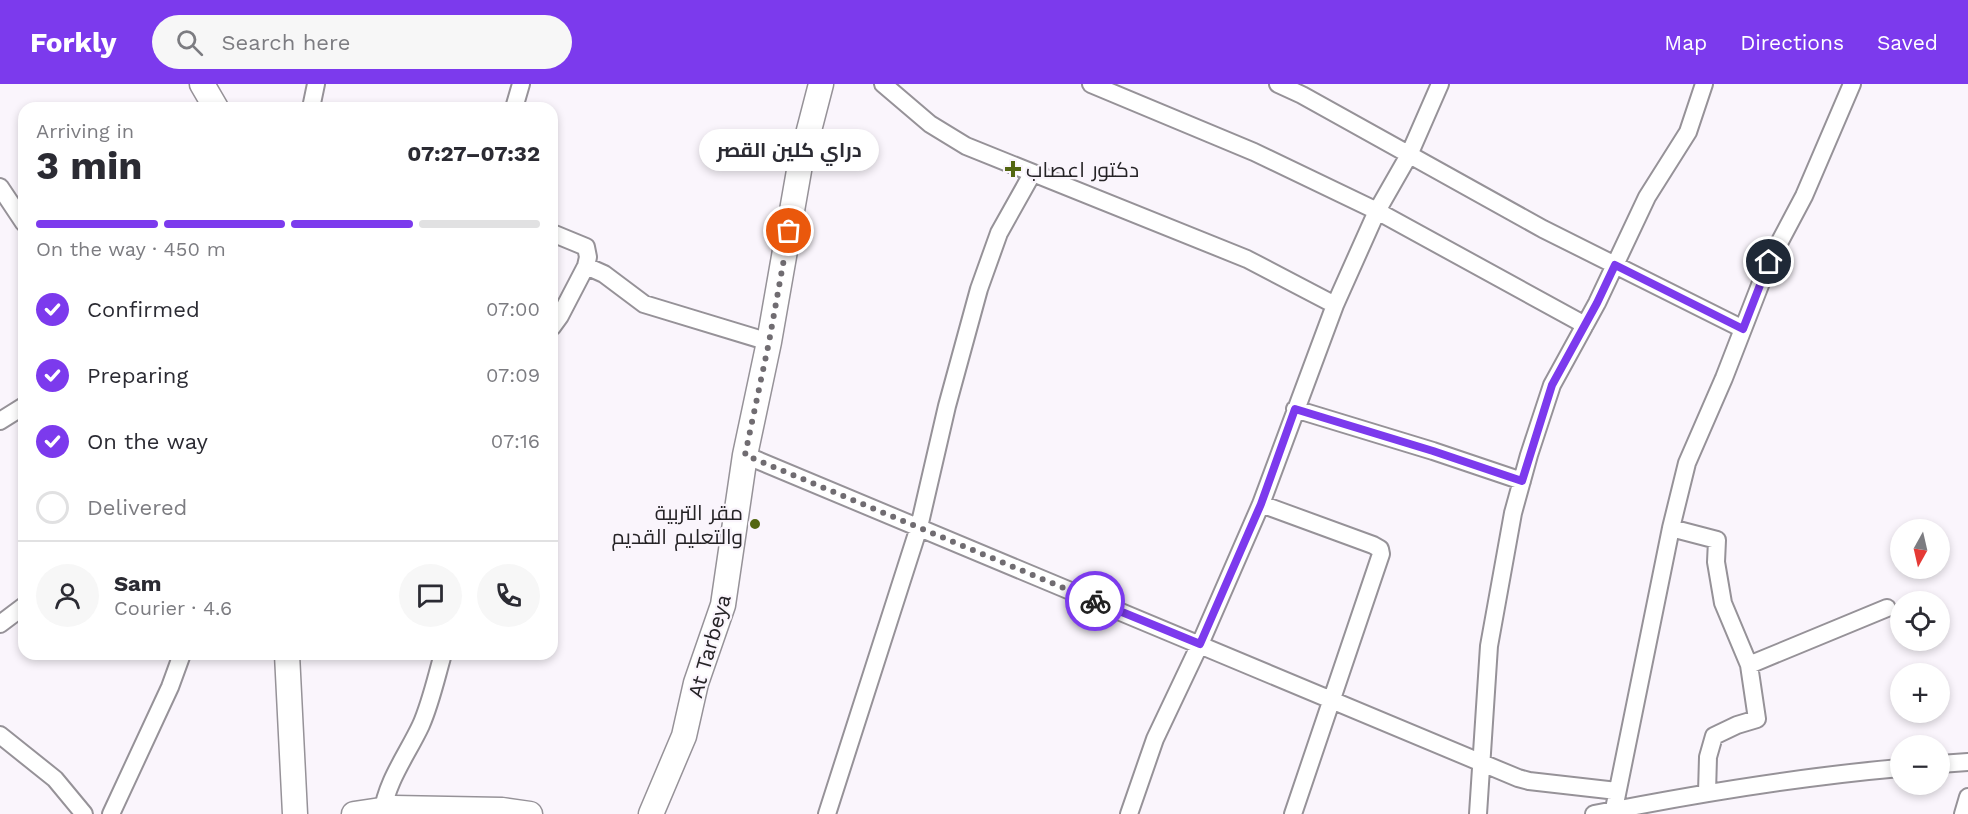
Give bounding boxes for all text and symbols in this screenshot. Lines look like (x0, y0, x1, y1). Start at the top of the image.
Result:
search box (152, 15, 572, 69)
text: Forkly (30, 26, 116, 59)
icon: search (173, 26, 206, 59)
text: Search here (221, 30, 350, 55)
text: Map (1664, 30, 1707, 55)
text: Directions (1740, 30, 1844, 55)
text: Saved (1877, 30, 1938, 55)
text: Arriving in (36, 119, 134, 143)
callout: دراي كلين القصر (699, 129, 879, 171)
text: دراي كلين القصر (716, 138, 862, 162)
text: 07:27–07:32 (407, 141, 540, 166)
text: 3 min (36, 143, 143, 188)
place label: دكتور اعصاب (1026, 157, 1139, 182)
marker: دكتور اعصاب (1004, 160, 1022, 178)
pin (763, 205, 814, 256)
icon: bag (772, 214, 805, 247)
pin (1743, 236, 1794, 287)
text: On the way · 450 m (36, 237, 226, 261)
icon: home (1752, 245, 1785, 278)
icon: check (36, 293, 69, 326)
text: Confirmed (87, 297, 200, 322)
text: 07:00 (486, 297, 540, 321)
icon: check (36, 359, 69, 392)
text: Preparing (87, 363, 188, 388)
text: 07:09 (486, 363, 540, 387)
icon: check (36, 425, 69, 458)
text: On the way (87, 429, 208, 454)
text: 07:16 (491, 429, 540, 453)
text: Delivered (87, 495, 187, 520)
place label: مقر التربية والتعليم القديم (611, 500, 743, 551)
marker: مقر التربية والتعليم القديم (748, 517, 762, 531)
north arrow (1890, 519, 1950, 579)
map controls (1890, 519, 1950, 795)
button: person (36, 564, 99, 627)
button: chat (399, 564, 462, 627)
button: phone (477, 564, 540, 627)
text: Sam (114, 571, 162, 596)
courier (1065, 571, 1125, 631)
icon: bike (1079, 585, 1112, 618)
street label: At Tarbeya (682, 591, 736, 701)
button: locate (1890, 591, 1950, 651)
text: Courier · 4.6 (114, 596, 232, 620)
button: + (1890, 663, 1950, 723)
button: − (1890, 735, 1950, 795)

